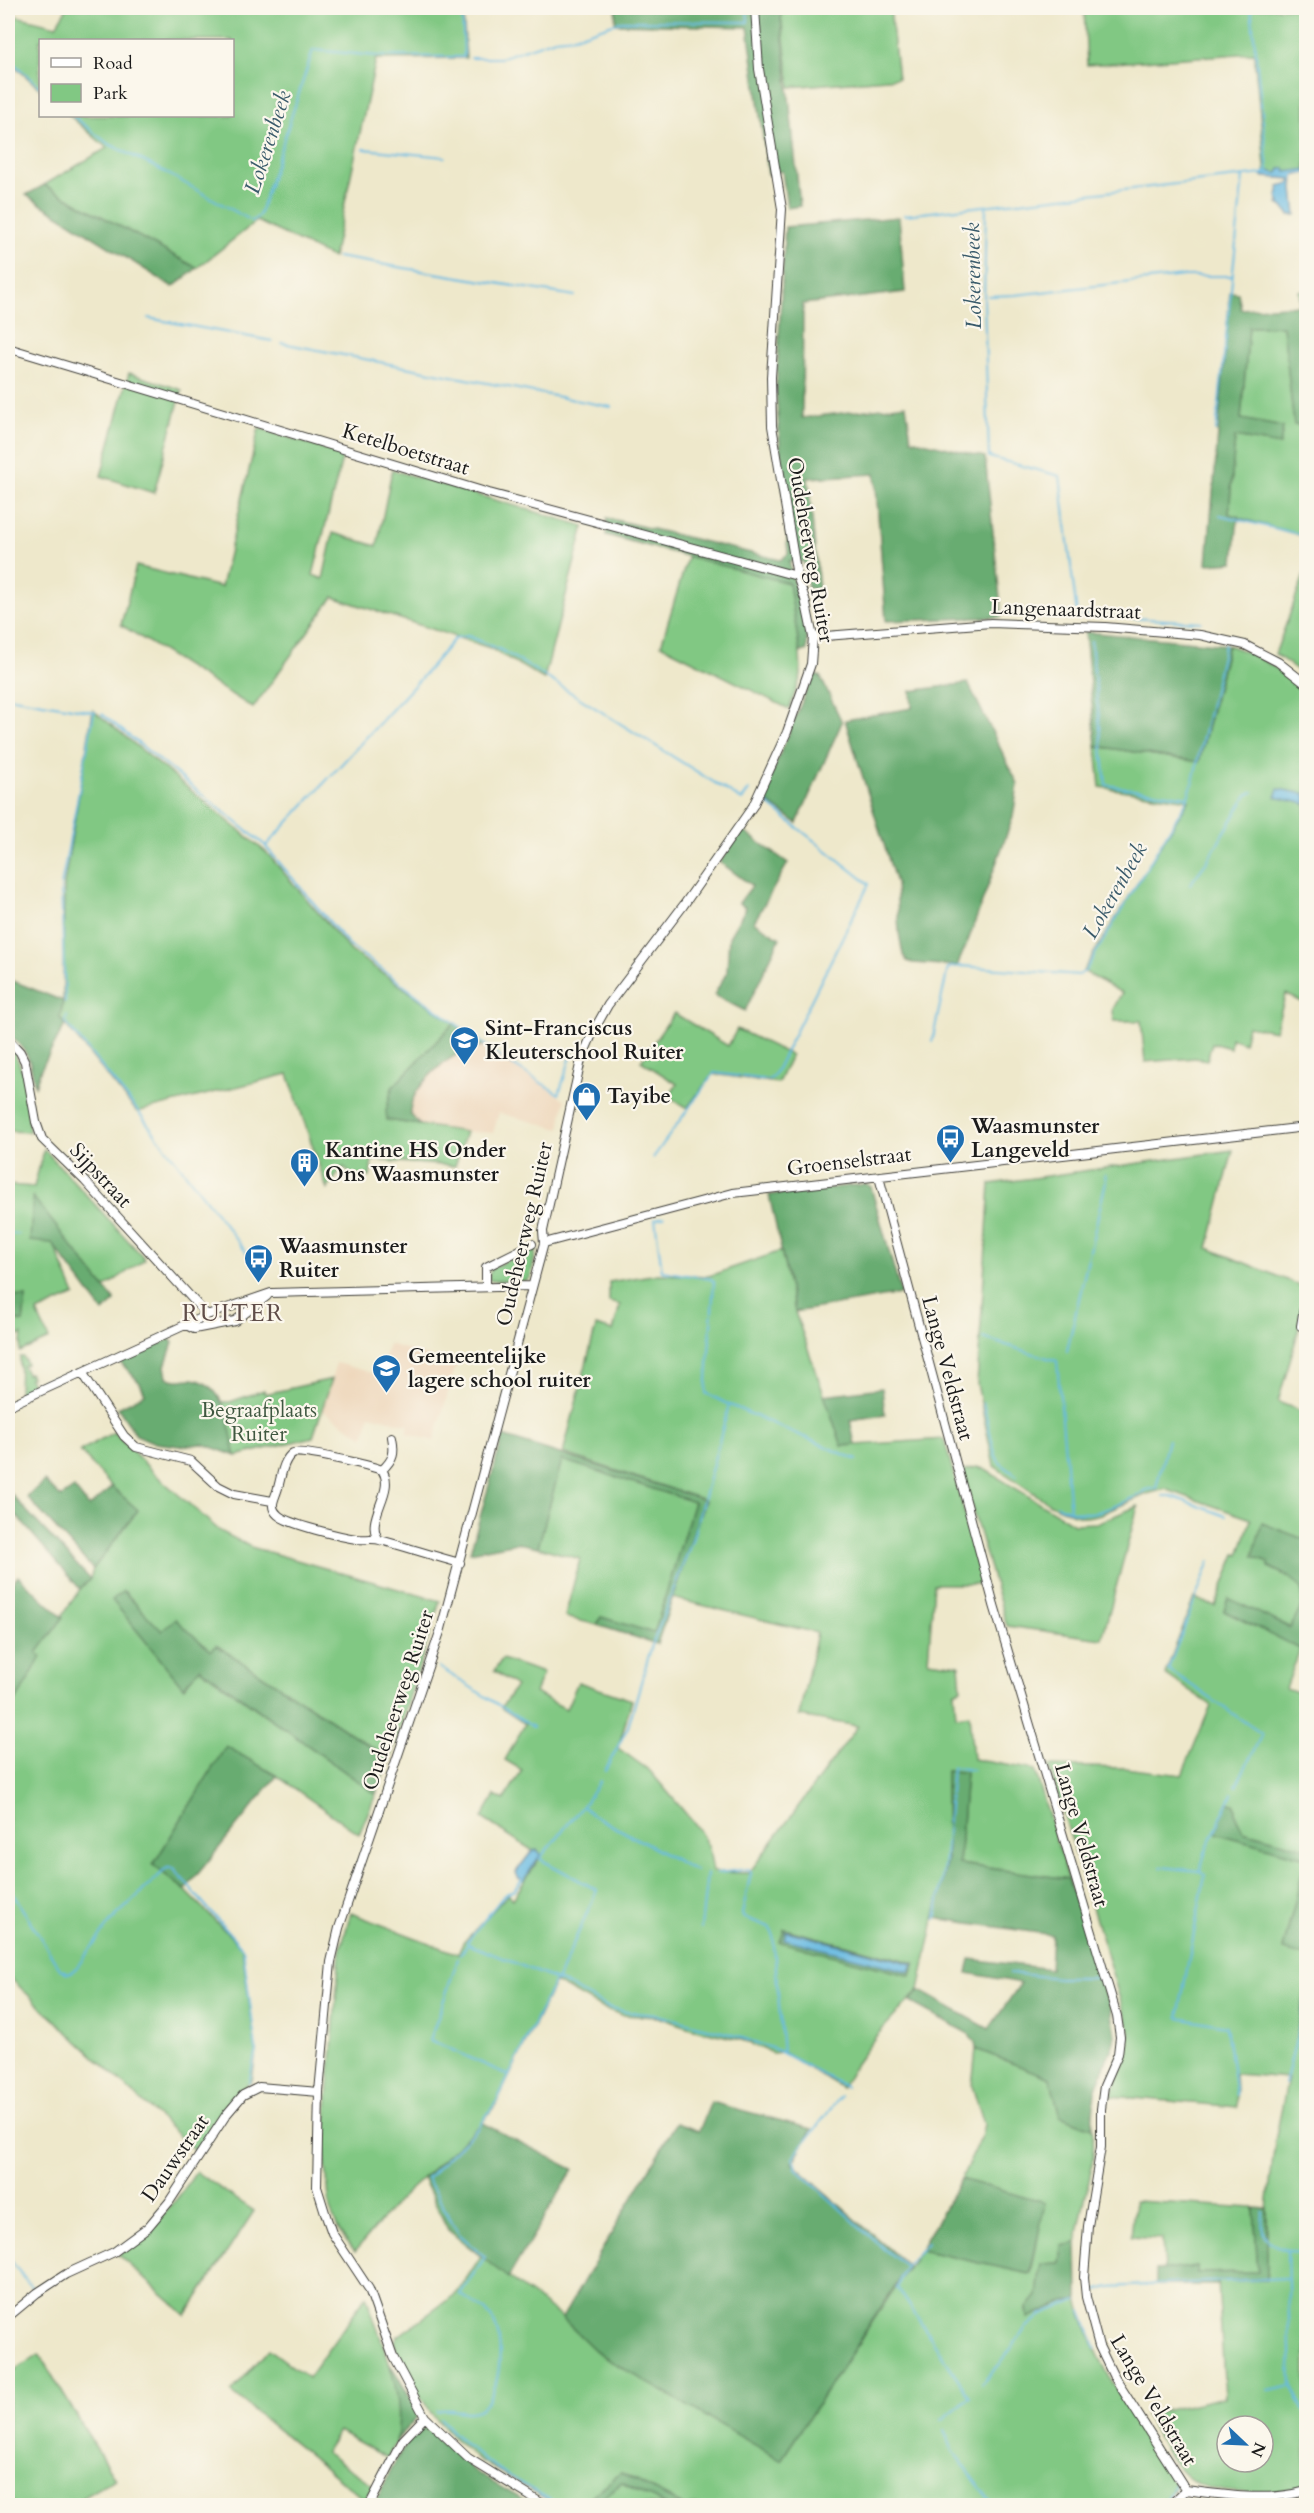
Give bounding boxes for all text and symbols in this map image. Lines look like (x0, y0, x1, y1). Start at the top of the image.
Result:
legend (39, 39, 234, 117)
text: Road (93, 51, 133, 76)
text: Park (93, 81, 128, 106)
water label: Lokerenbeek (237, 87, 299, 198)
water label: Lokerenbeek (957, 222, 989, 330)
street label: Ketelboetstraat (339, 416, 473, 483)
street label: Oudeheerweg Ruiter (780, 455, 841, 646)
street label: Langenaardstraat (990, 592, 1142, 627)
water label: Lokerenbeek (1075, 837, 1155, 944)
place label: Sint-Franciscus Kleuterschool Ruiter (485, 1014, 684, 1067)
school or university icon: Sint-Franciscus Kleuterschool Ruiter (448, 1024, 480, 1066)
shop icon: Tayibe (570, 1080, 602, 1122)
place label: Tayibe (607, 1082, 671, 1111)
place label: Waasmunster Langeveld (970, 1112, 1100, 1165)
bus stop icon: Waasmunster Langeveld (934, 1122, 966, 1164)
street label: Sijpstraat (63, 1136, 139, 1215)
place label: Kantine HS Onder Ons Waasmunster (325, 1136, 507, 1189)
street label: Oudeheerweg Ruiter (489, 1139, 560, 1329)
street label: Groenselstraat (785, 1139, 913, 1184)
building icon: Kantine HS Onder Ons Waasmunster (288, 1146, 320, 1188)
place label: Waasmunster Ruiter (278, 1232, 408, 1285)
bus stop icon: Waasmunster Ruiter (242, 1242, 274, 1284)
street label: Lange Veldstraat (914, 1293, 981, 1444)
district label: RUITER (182, 1297, 284, 1330)
place label: Gemeentelijke lagere school ruiter (408, 1342, 591, 1395)
school or university icon: Gemeentelijke lagere school ruiter (371, 1352, 403, 1394)
park label: Begraafplaats Ruiter (201, 1396, 317, 1449)
street label: Oudeheerweg Ruiter (356, 1606, 441, 1794)
street label: Lange Veldstraat (1047, 1760, 1116, 1911)
street label: Dauwstraat (135, 2108, 216, 2208)
street label: Lange Veldstraat (1103, 2329, 1204, 2472)
north arrow (1215, 2414, 1275, 2474)
text: N (1245, 2439, 1271, 2460)

